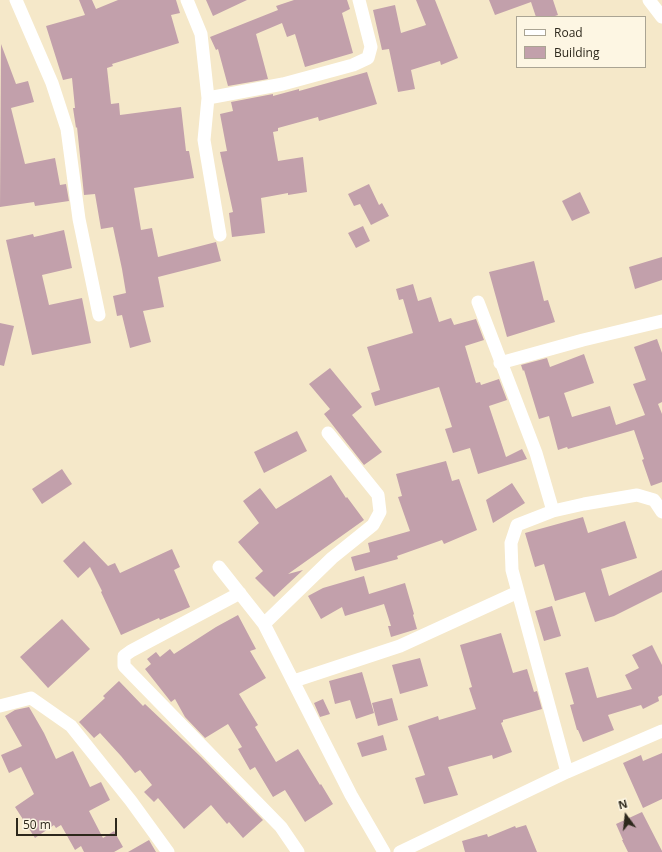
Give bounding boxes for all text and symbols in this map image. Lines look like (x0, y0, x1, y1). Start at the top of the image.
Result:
legend (516, 16, 646, 68)
text: Road (554, 24, 583, 41)
text: Building (554, 44, 599, 61)
north arrow (606, 796, 646, 836)
text: N (616, 796, 629, 812)
scale bar (18, 810, 119, 836)
text: 50 m (23, 816, 51, 833)

